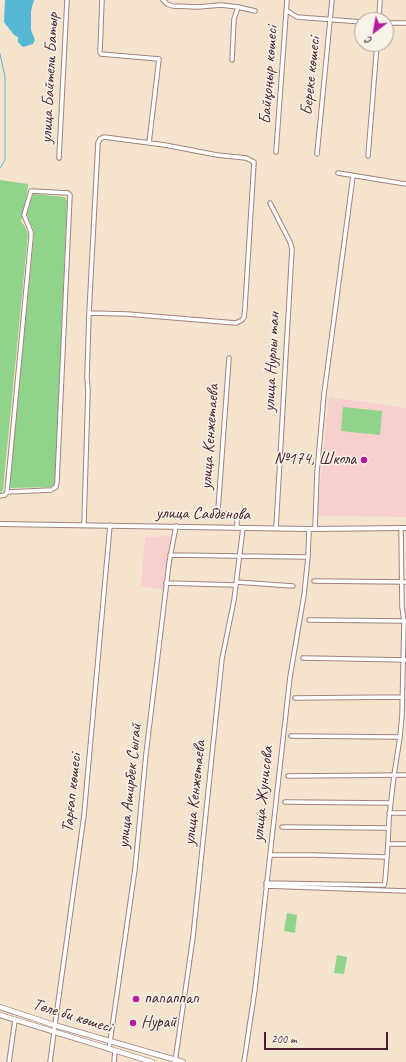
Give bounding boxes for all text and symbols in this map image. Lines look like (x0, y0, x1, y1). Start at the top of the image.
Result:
street label: улица Байтели Батыр (36, 12, 64, 144)
north arrow (354, 12, 394, 52)
street label: Байқоңыр көшесі (255, 25, 283, 125)
text: С (362, 34, 374, 49)
street label: Береке көшесі (297, 36, 325, 116)
street label: улица Нурлы тан (259, 312, 285, 412)
street label: улица Кенжетаева (196, 384, 224, 490)
place label: №174, Школа (274, 450, 356, 470)
marker: №174, Школа (359, 455, 369, 465)
street label: улица Сабденова (156, 503, 250, 525)
street label: улица Аширбек Сыгай (113, 723, 147, 849)
street label: улица Кенжетаева (179, 740, 211, 846)
street label: улица Жунисова (248, 745, 278, 843)
street label: Тарғап көшесі (58, 752, 86, 834)
place label: папаппап (144, 989, 199, 1009)
street label: Төле би көшесі (30, 994, 114, 1038)
marker: папаппап (131, 994, 141, 1004)
place label: Нурай (141, 1013, 176, 1033)
marker: Нурай (128, 1018, 138, 1028)
scale bar (266, 1024, 390, 1050)
text: 200 m (271, 1031, 297, 1047)

